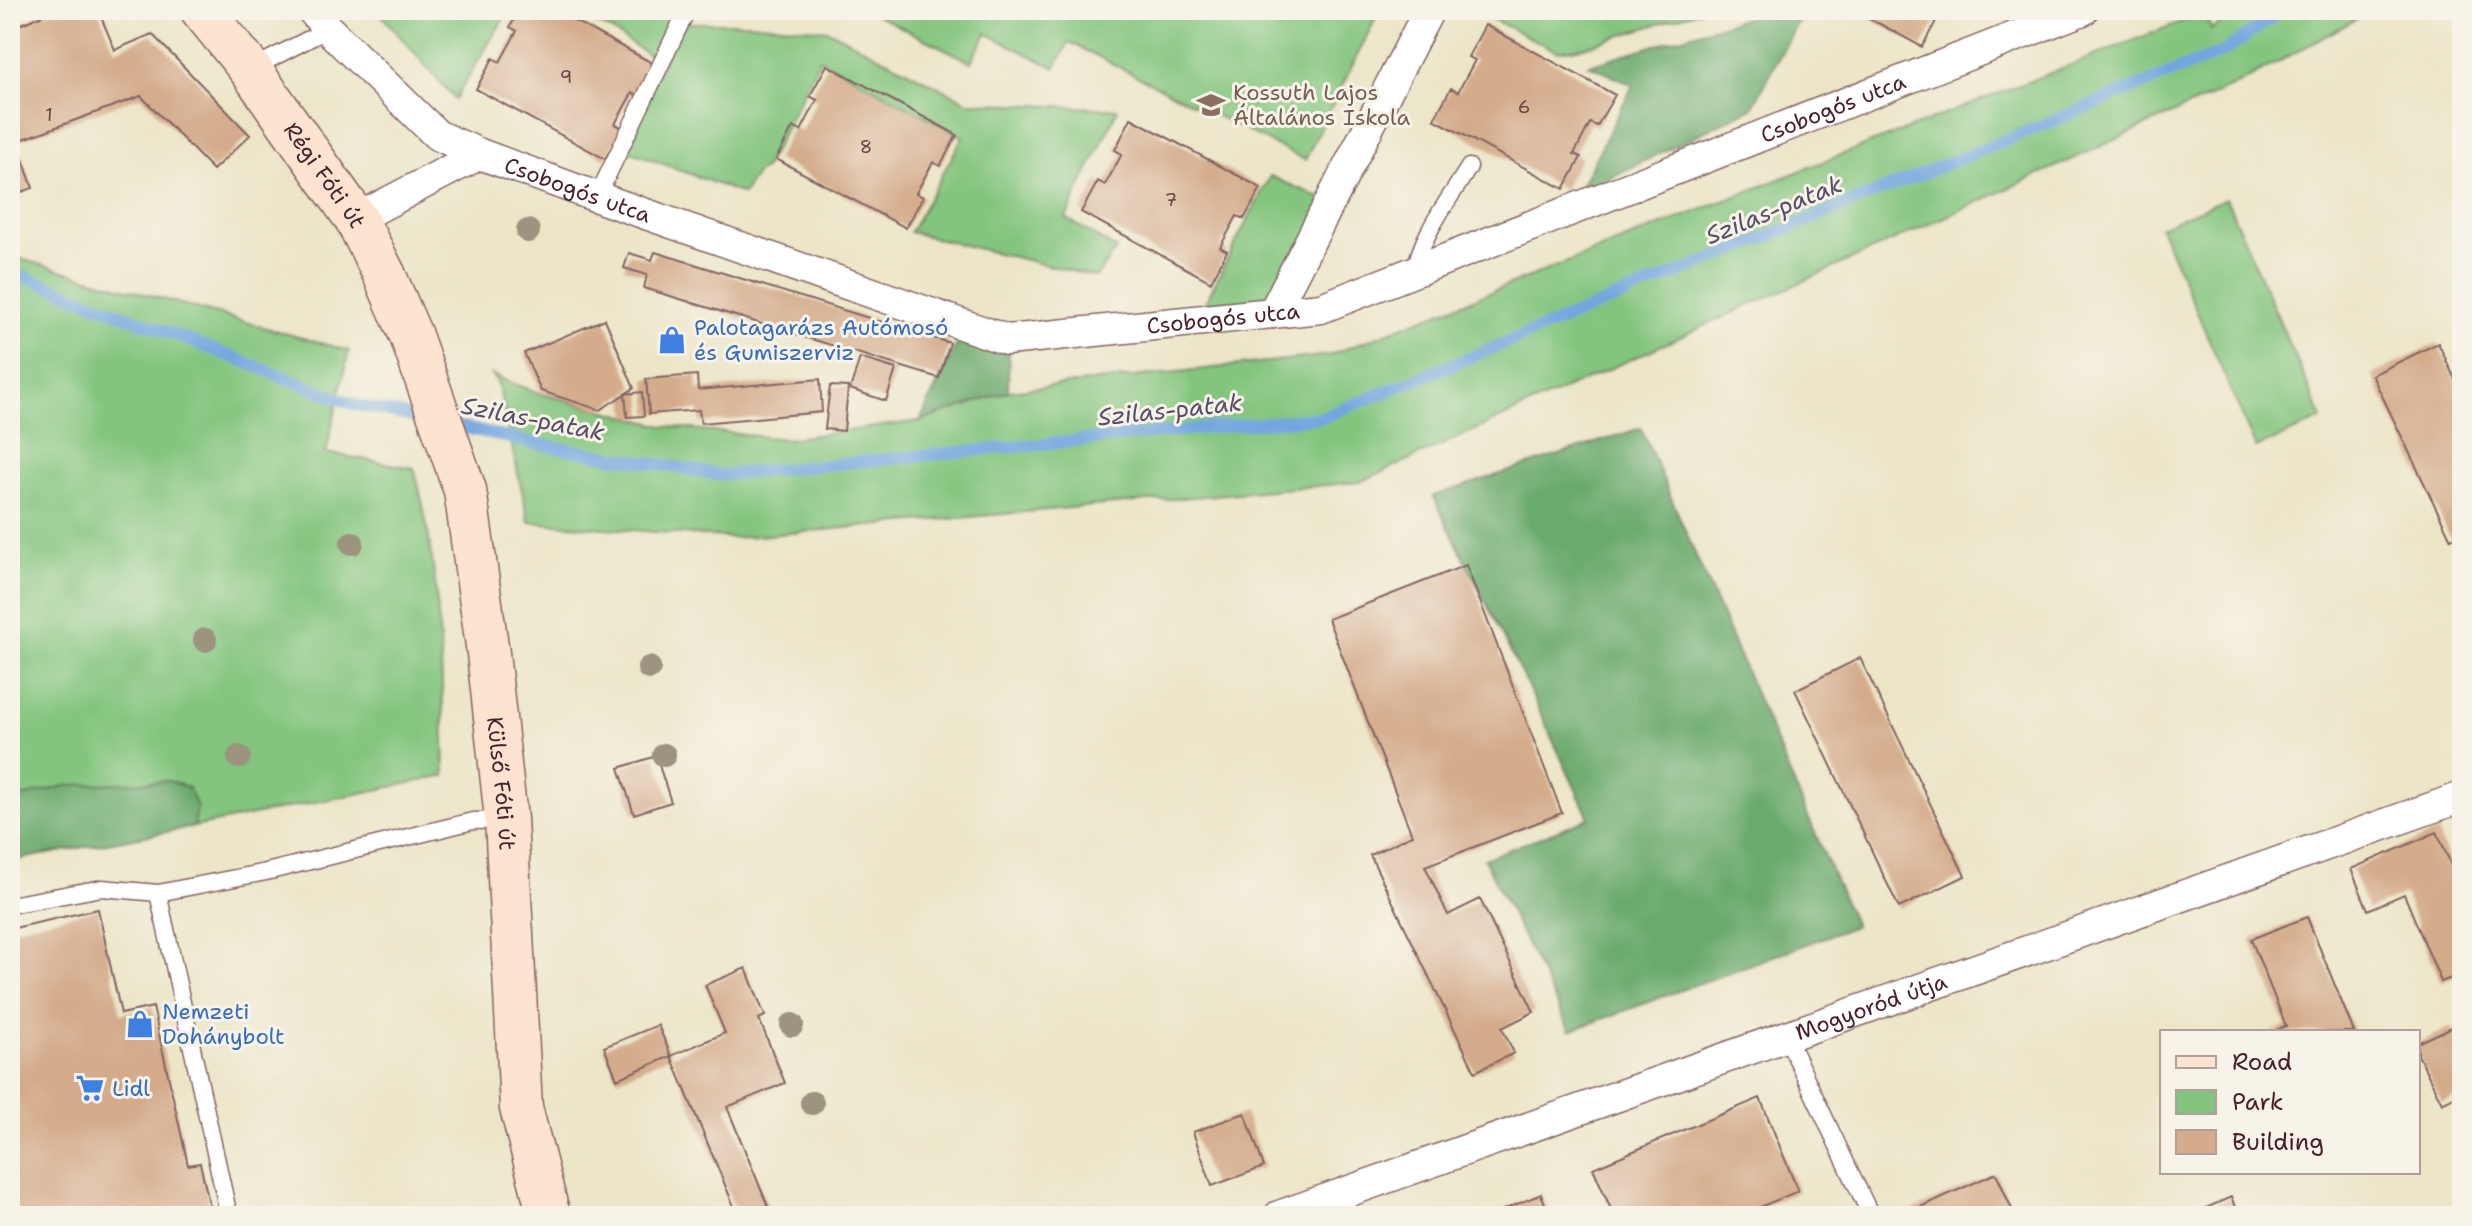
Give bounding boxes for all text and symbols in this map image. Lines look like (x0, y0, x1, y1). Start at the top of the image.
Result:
house number: 9 (560, 65, 572, 89)
street label: Csobogós utca (1756, 67, 1910, 150)
place label: Kossuth Lajos Általános Iskola (1233, 78, 1411, 132)
school or university icon: Kossuth Lajos Általános Iskola (1196, 90, 1226, 120)
house number: 6 (1518, 95, 1530, 119)
house number: 1 (45, 103, 53, 127)
street label: Régi Fóti út (277, 117, 372, 233)
house number: 8 (860, 135, 872, 159)
street label: Csobogós utca (500, 150, 655, 230)
water label: Szilas-patak (1701, 168, 1847, 252)
house number: 7 (1165, 188, 1177, 212)
street label: Csobogós utca (1145, 296, 1301, 341)
place label: Palotagarázs Autómosó és Gumiszerviz (694, 313, 948, 367)
shop icon: Palotagarázs Autómosó és Gumiszerviz (657, 325, 687, 355)
water label: Szilas-patak (1096, 386, 1244, 433)
water label: Szilas-patak (459, 389, 608, 449)
street label: Külső Fóti út (480, 715, 522, 851)
street label: Mogyoród útja (1791, 967, 1951, 1047)
place label: Nemzeti Dohánybolt (162, 997, 285, 1051)
shop icon: Nemzeti Dohánybolt (125, 1009, 155, 1039)
legend (2160, 1030, 2420, 1174)
text: Road (2232, 1046, 2292, 1078)
supermarket icon: Lidl (75, 1073, 105, 1103)
place label: Lidl (112, 1074, 150, 1103)
text: Park (2232, 1086, 2284, 1118)
text: Building (2232, 1126, 2324, 1158)

